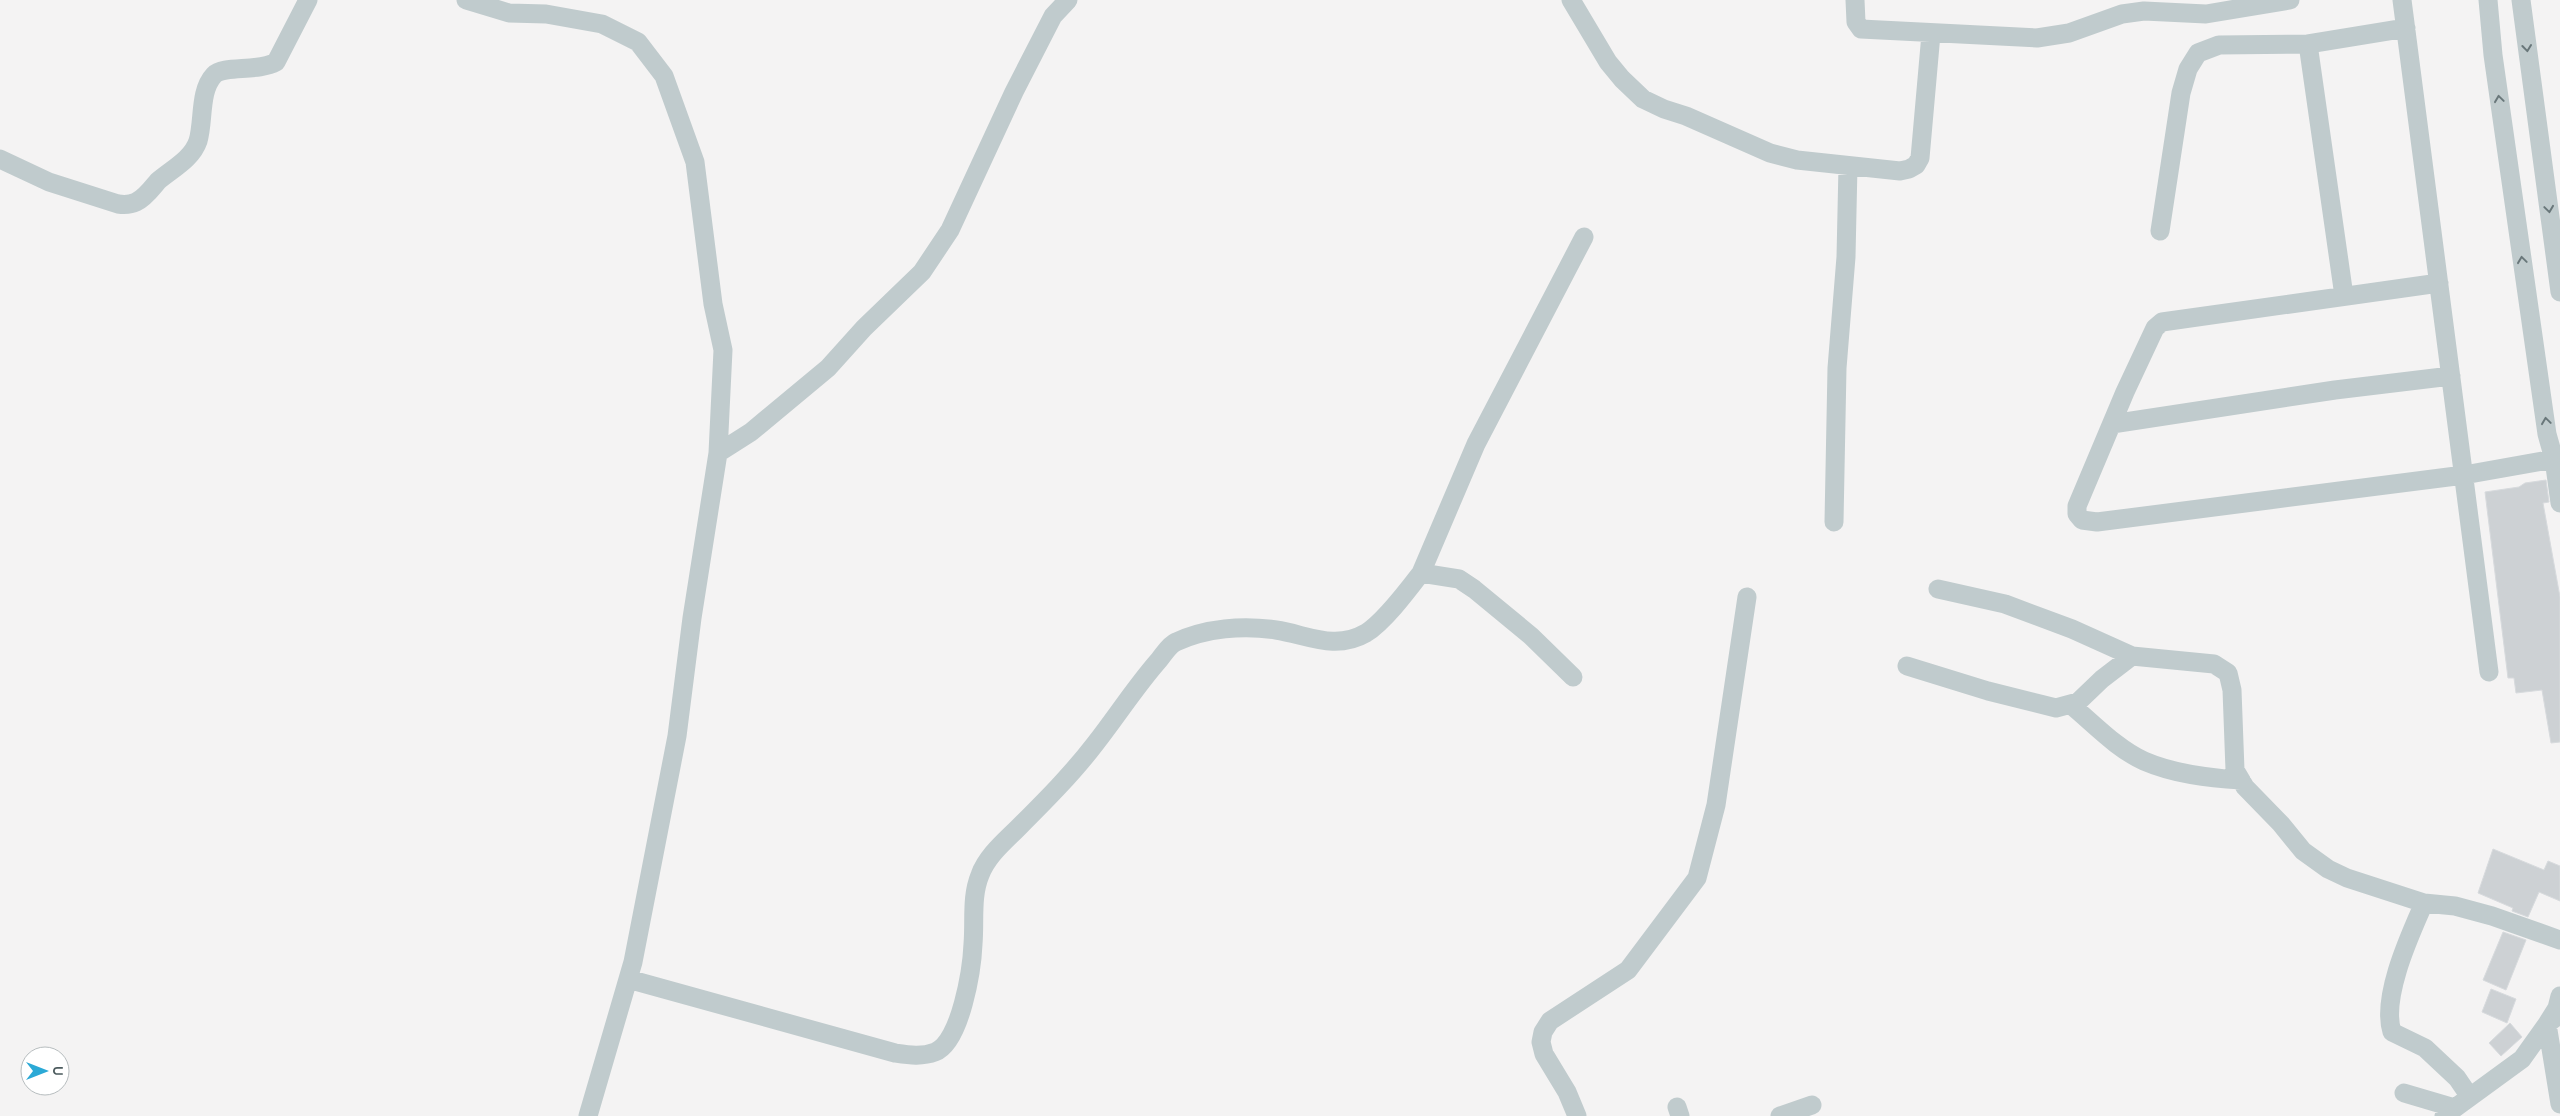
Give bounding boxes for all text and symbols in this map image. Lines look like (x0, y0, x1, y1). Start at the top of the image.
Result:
one-way arrow (2521, 45, 2532, 53)
one-way arrow (2495, 95, 2505, 104)
one-way arrow (2543, 205, 2553, 214)
one-way arrow (2518, 256, 2528, 265)
one-way arrow (2541, 417, 2551, 425)
north arrow (20, 1046, 70, 1096)
text: U (49, 1066, 67, 1076)

